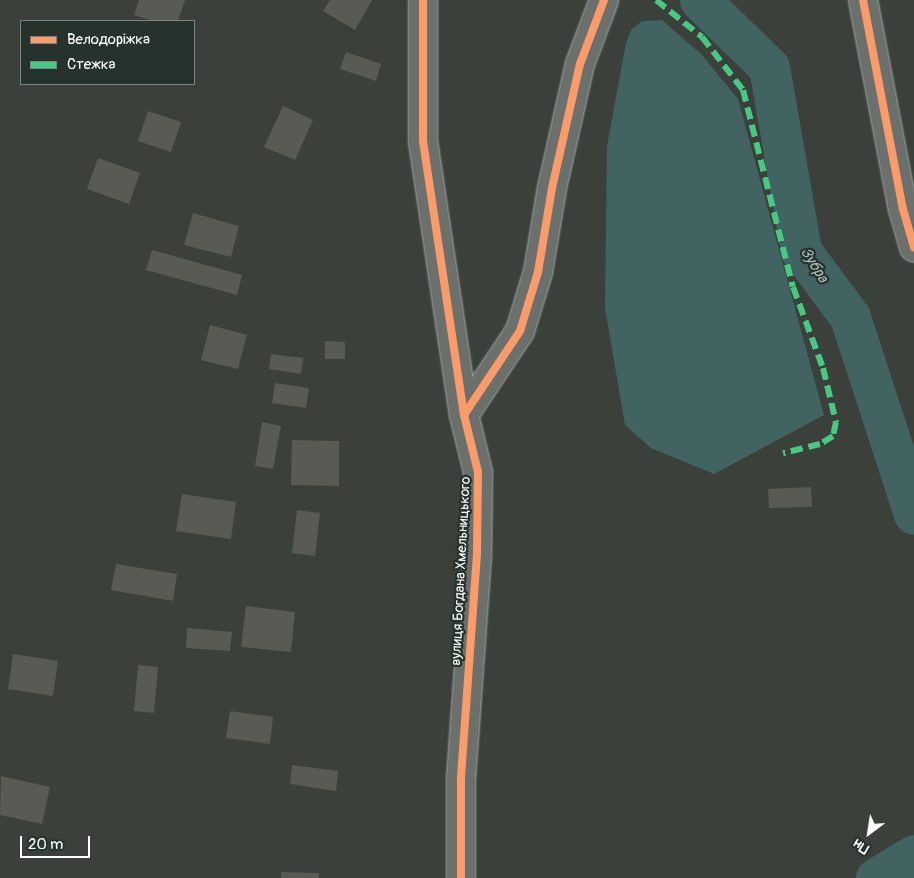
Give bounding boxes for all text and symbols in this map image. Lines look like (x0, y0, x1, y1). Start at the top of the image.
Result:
legend (20, 20, 195, 85)
text: Велодоріжка (67, 30, 150, 49)
text: Стежка (67, 55, 115, 74)
water label: Зубра (796, 244, 832, 286)
street label: вулиця Богдана Хмельницького (448, 476, 474, 666)
north arrow (844, 808, 894, 858)
scale bar (22, 826, 92, 858)
text: 20 m (28, 835, 63, 854)
text: Пн (850, 835, 872, 858)

